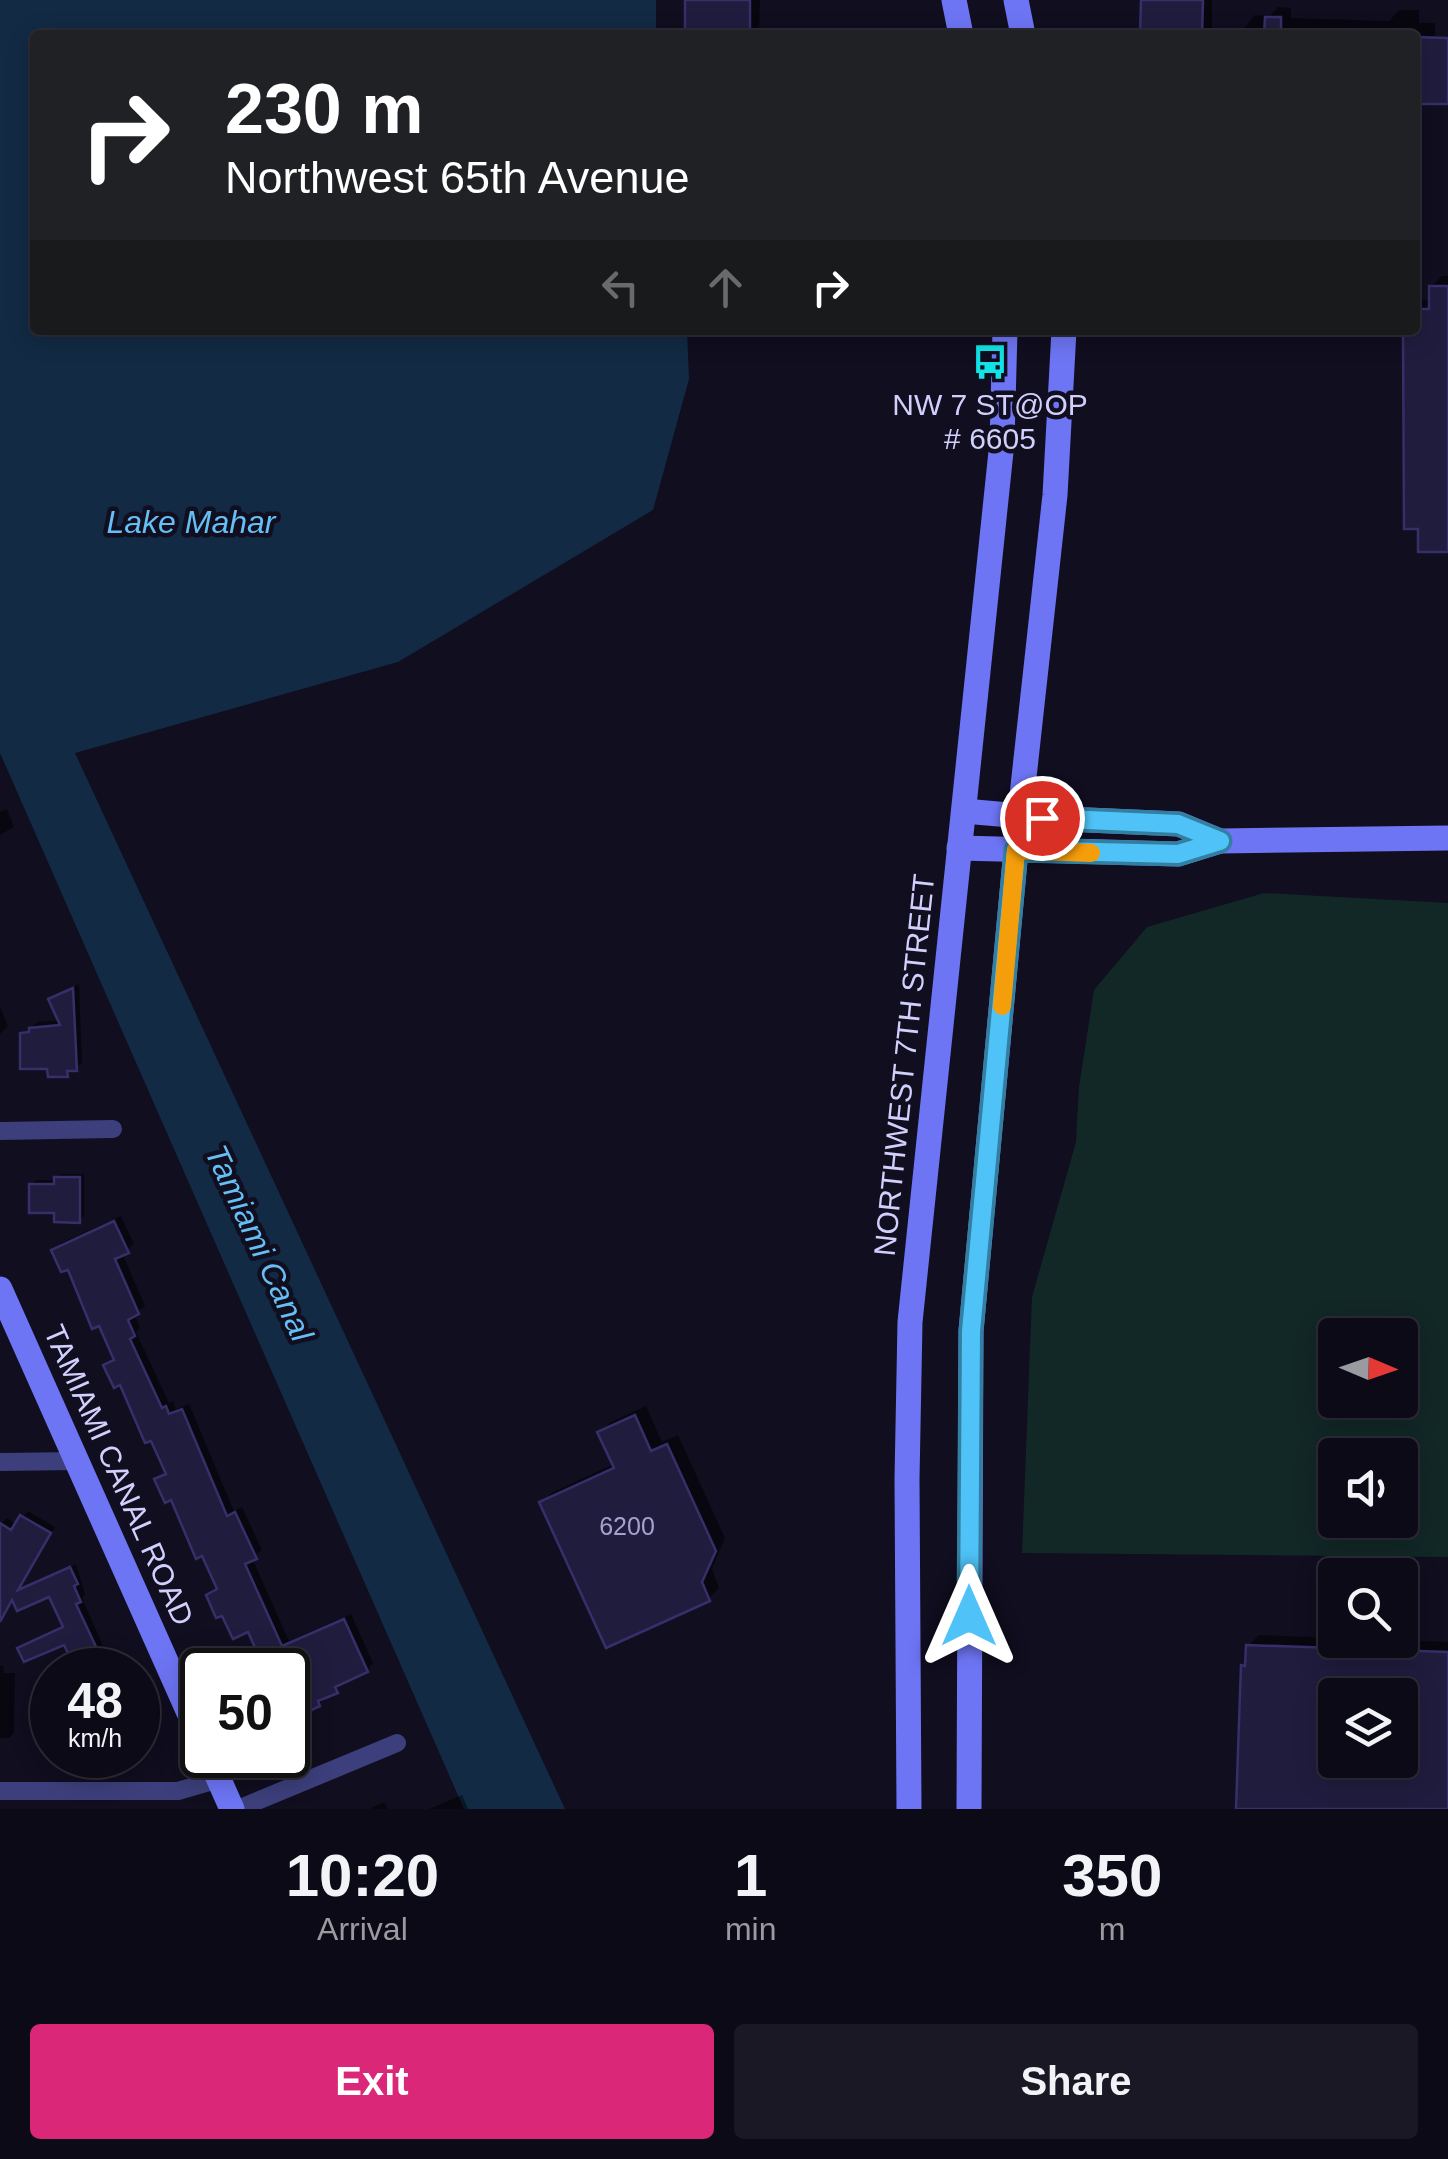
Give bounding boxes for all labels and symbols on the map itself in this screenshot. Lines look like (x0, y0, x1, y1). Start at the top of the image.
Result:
bus stop icon: NW 7 ST@OP # 6605 (971, 343, 1009, 381)
place label: NW 7 ST@OP # 6605 (892, 388, 1088, 455)
water label: Lake Mahar (107, 504, 277, 540)
pin (1000, 776, 1085, 861)
street label: NORTHWEST 7TH STREET (868, 872, 940, 1258)
water label: Tamiami Canal (198, 1139, 321, 1348)
north arrow (1318, 1318, 1418, 1418)
street label: TAMIAMI CANAL ROAD (38, 1320, 200, 1630)
house number: 6200 (599, 1512, 655, 1540)
position arrow (917, 1564, 1021, 1668)
speed limit sign: 50 (180, 1648, 310, 1778)

